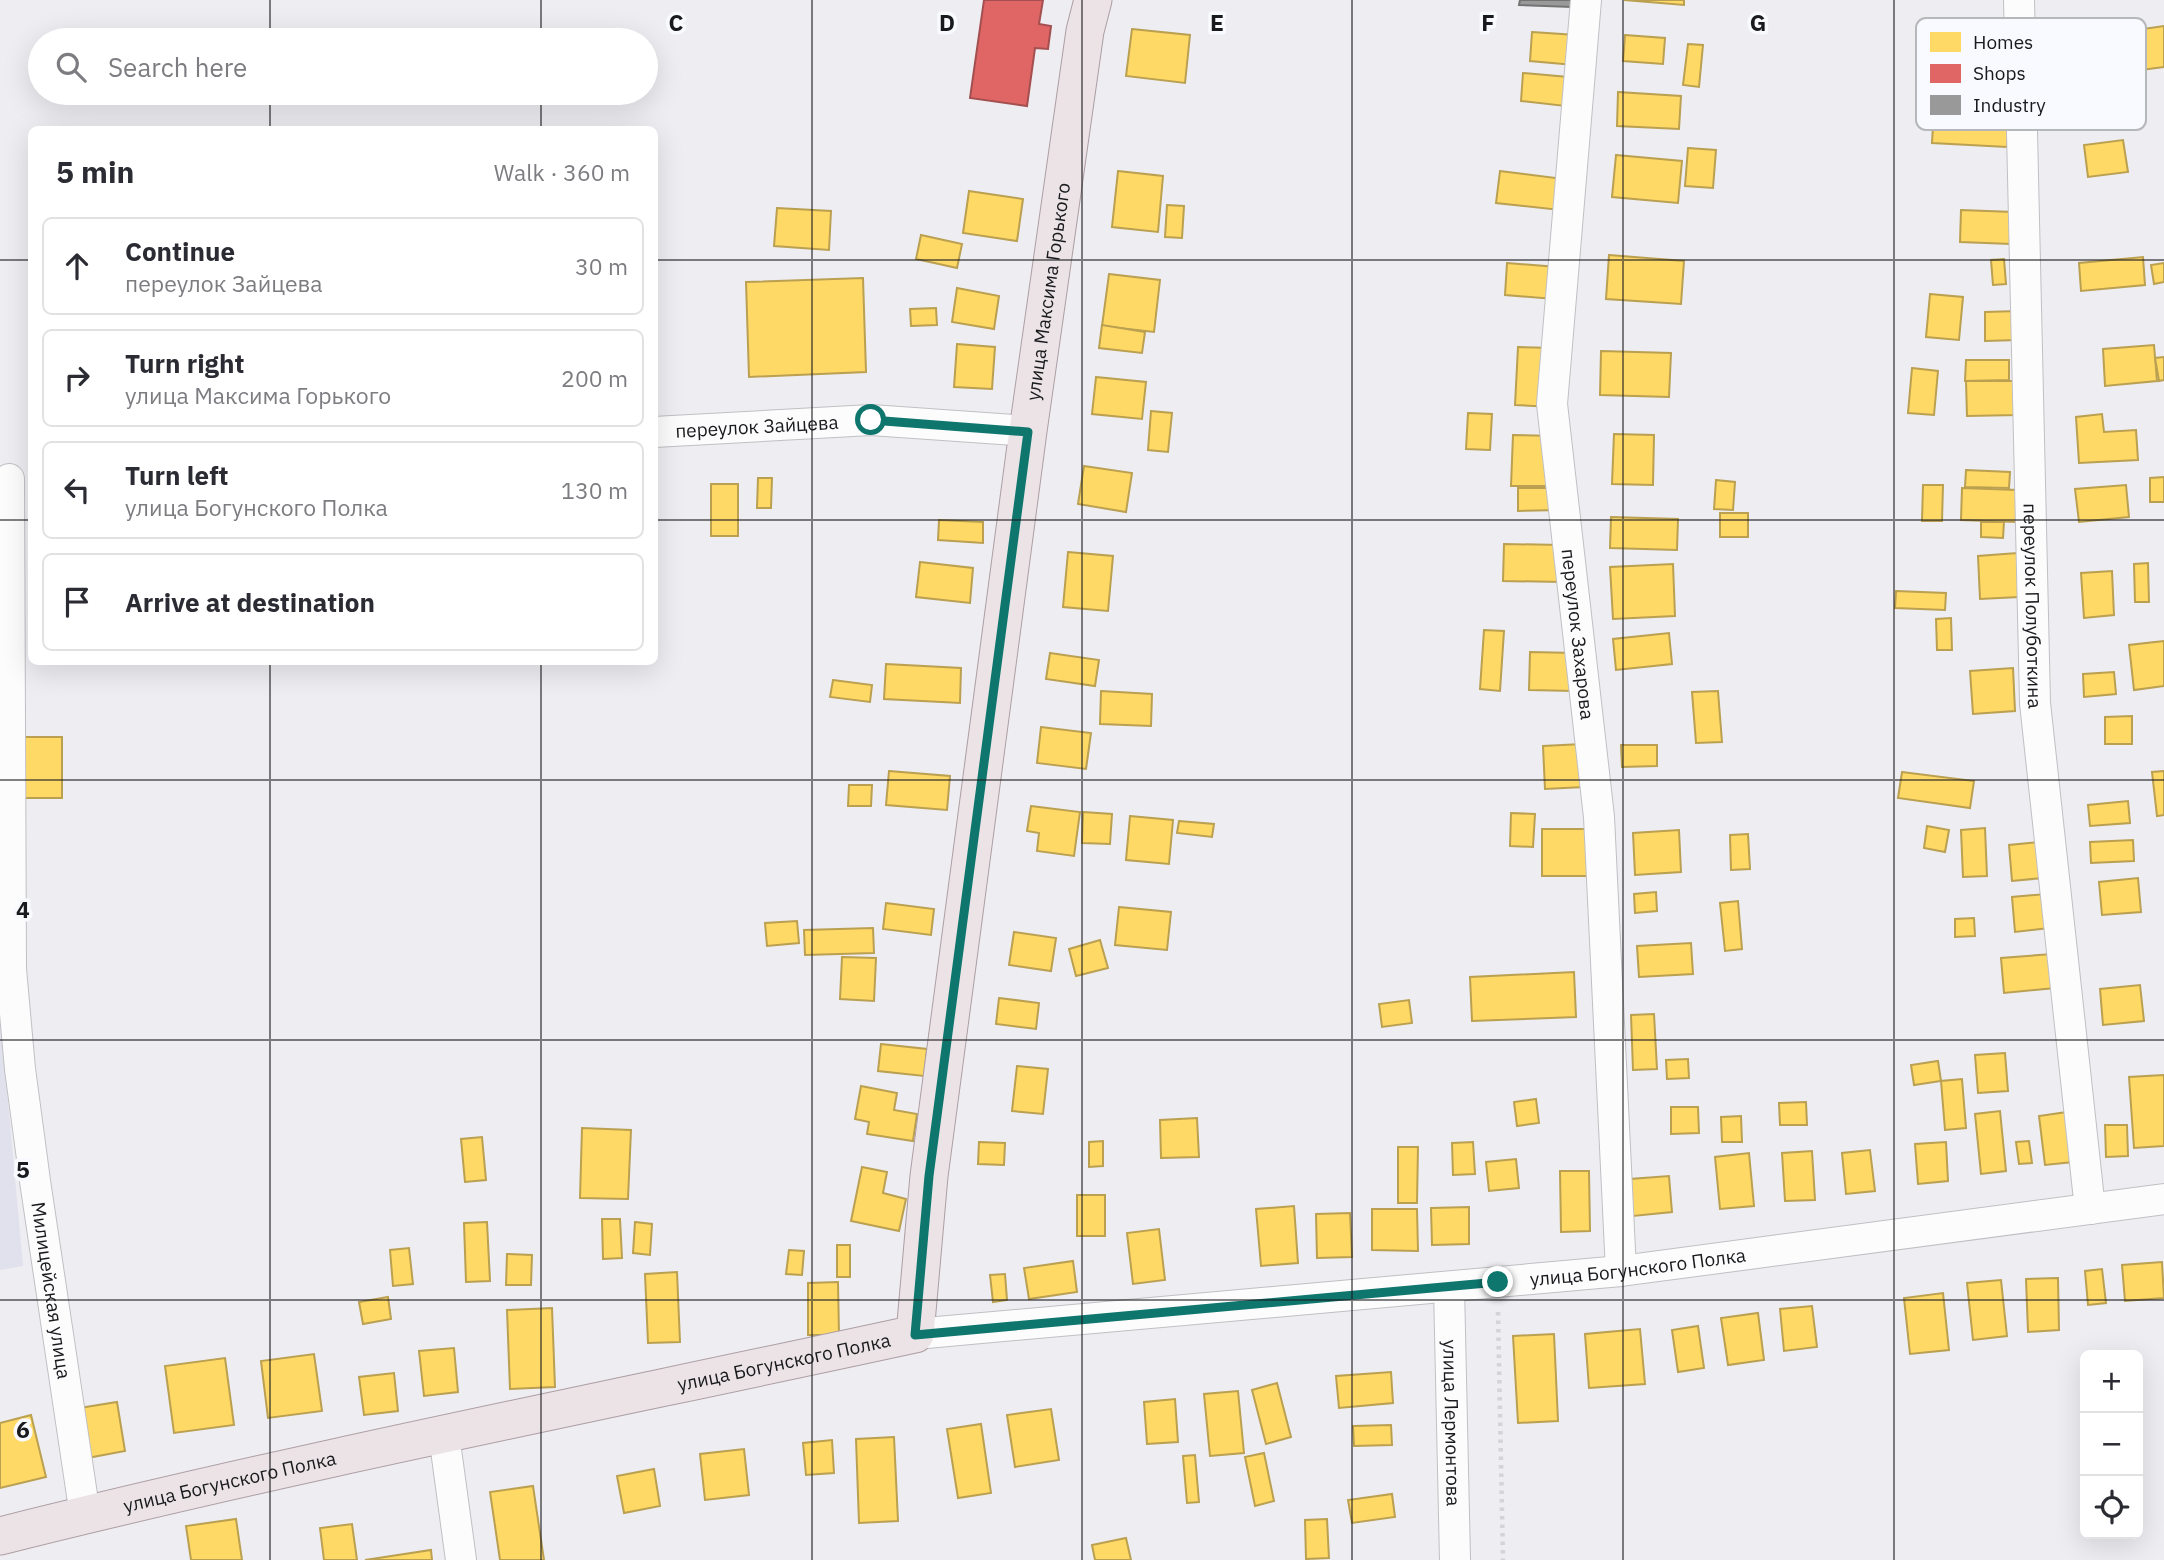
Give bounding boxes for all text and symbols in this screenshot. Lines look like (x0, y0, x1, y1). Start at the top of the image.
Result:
text: C (669, 7, 684, 37)
text: D (939, 7, 955, 37)
text: E (1210, 7, 1224, 37)
text: F (1481, 7, 1495, 37)
text: G (1750, 7, 1766, 37)
legend (1916, 18, 2146, 130)
search box (28, 28, 658, 105)
text: Homes (1973, 30, 2033, 54)
icon: search (52, 48, 90, 86)
text: Search here (108, 50, 247, 84)
text: Shops (1973, 61, 2026, 85)
text: Industry (1973, 93, 2046, 117)
text: 5 min (56, 152, 134, 191)
text: Walk · 360 m (494, 157, 630, 187)
street label: улица Максима Горького (1020, 181, 1075, 402)
text: Continue (125, 234, 235, 268)
icon: ahead (58, 247, 96, 285)
text: 30 m (575, 251, 628, 281)
text: переулок Зайцева (125, 268, 323, 298)
text: Turn right (125, 346, 244, 380)
icon: right (58, 359, 96, 397)
text: 200 m (561, 363, 628, 393)
text: улица Максима Горького (125, 380, 391, 410)
route start (855, 404, 886, 435)
street label: переулок Зайцева (675, 410, 839, 443)
text: Turn left (125, 458, 228, 492)
icon: left (58, 471, 96, 509)
text: 130 m (561, 475, 628, 505)
text: улица Богунского Полка (125, 492, 388, 522)
street label: переулок Полуботкина (2018, 503, 2048, 710)
street label: переулок Захарова (1557, 547, 1600, 721)
icon: arrive (58, 583, 96, 621)
text: Arrive at destination (125, 585, 375, 619)
text: 4 (16, 894, 30, 924)
text: 5 (16, 1154, 30, 1184)
street label: Милицейская улица (26, 1200, 76, 1381)
street label: улица Богунского Полка (1529, 1243, 1747, 1291)
route end (1482, 1266, 1513, 1297)
street label: улица Богунского Полка (675, 1328, 893, 1396)
street label: улица Лермонтова (1438, 1339, 1466, 1507)
map controls (2080, 1350, 2143, 1539)
button: + (2080, 1350, 2143, 1413)
button: − (2080, 1413, 2143, 1476)
text: 6 (16, 1414, 30, 1444)
street label: улица Богунского Полка (121, 1446, 338, 1518)
button: locate (2080, 1476, 2143, 1539)

